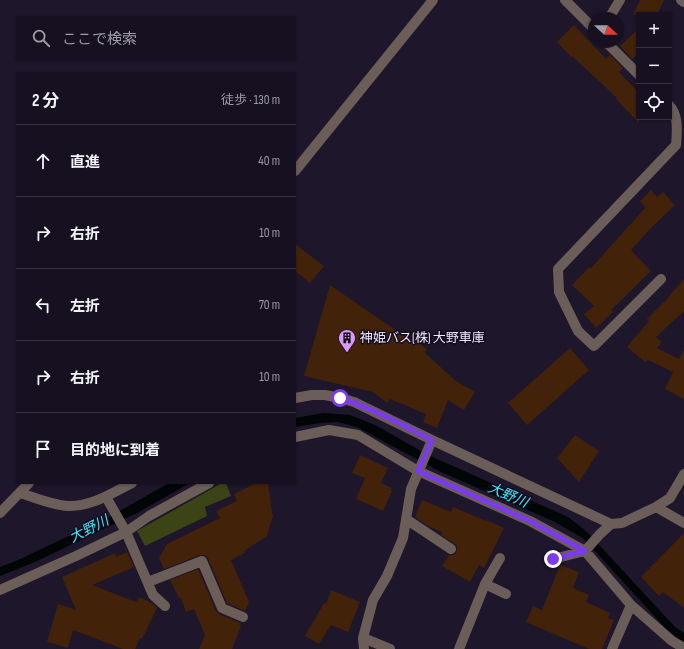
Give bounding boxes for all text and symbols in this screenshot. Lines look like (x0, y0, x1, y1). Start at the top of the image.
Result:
north arrow (588, 12, 624, 48)
map controls (636, 12, 672, 120)
button: + (636, 12, 672, 48)
search box (16, 16, 296, 60)
icon: search (30, 27, 52, 49)
text: ここで検索 (62, 30, 137, 49)
button: − (636, 48, 672, 84)
button: locate (636, 84, 672, 120)
text: 2 分 (32, 91, 59, 111)
text: 徒歩 · 130 m (221, 92, 280, 108)
icon: ahead (32, 150, 54, 172)
text: 直進 (70, 153, 100, 172)
text: 40 m (258, 153, 280, 169)
icon: right (32, 222, 54, 244)
text: 右折 (70, 225, 100, 244)
text: 10 m (259, 225, 280, 241)
icon: left (32, 294, 54, 316)
text: 左折 (70, 297, 100, 316)
text: 70 m (259, 297, 280, 313)
building icon: 神姫バス(株) 大野車庫 (337, 328, 357, 353)
place label: 神姫バス(株) 大野車庫 (360, 330, 485, 346)
icon: right (32, 366, 54, 388)
text: 右折 (70, 369, 100, 388)
text: 10 m (259, 369, 280, 385)
route start (331, 389, 349, 407)
icon: arrive (32, 438, 54, 460)
text: 目的地に到着 (70, 441, 160, 460)
water label: 大野川 (485, 479, 532, 512)
water label: 大野川 (66, 511, 113, 546)
route end (544, 550, 562, 568)

